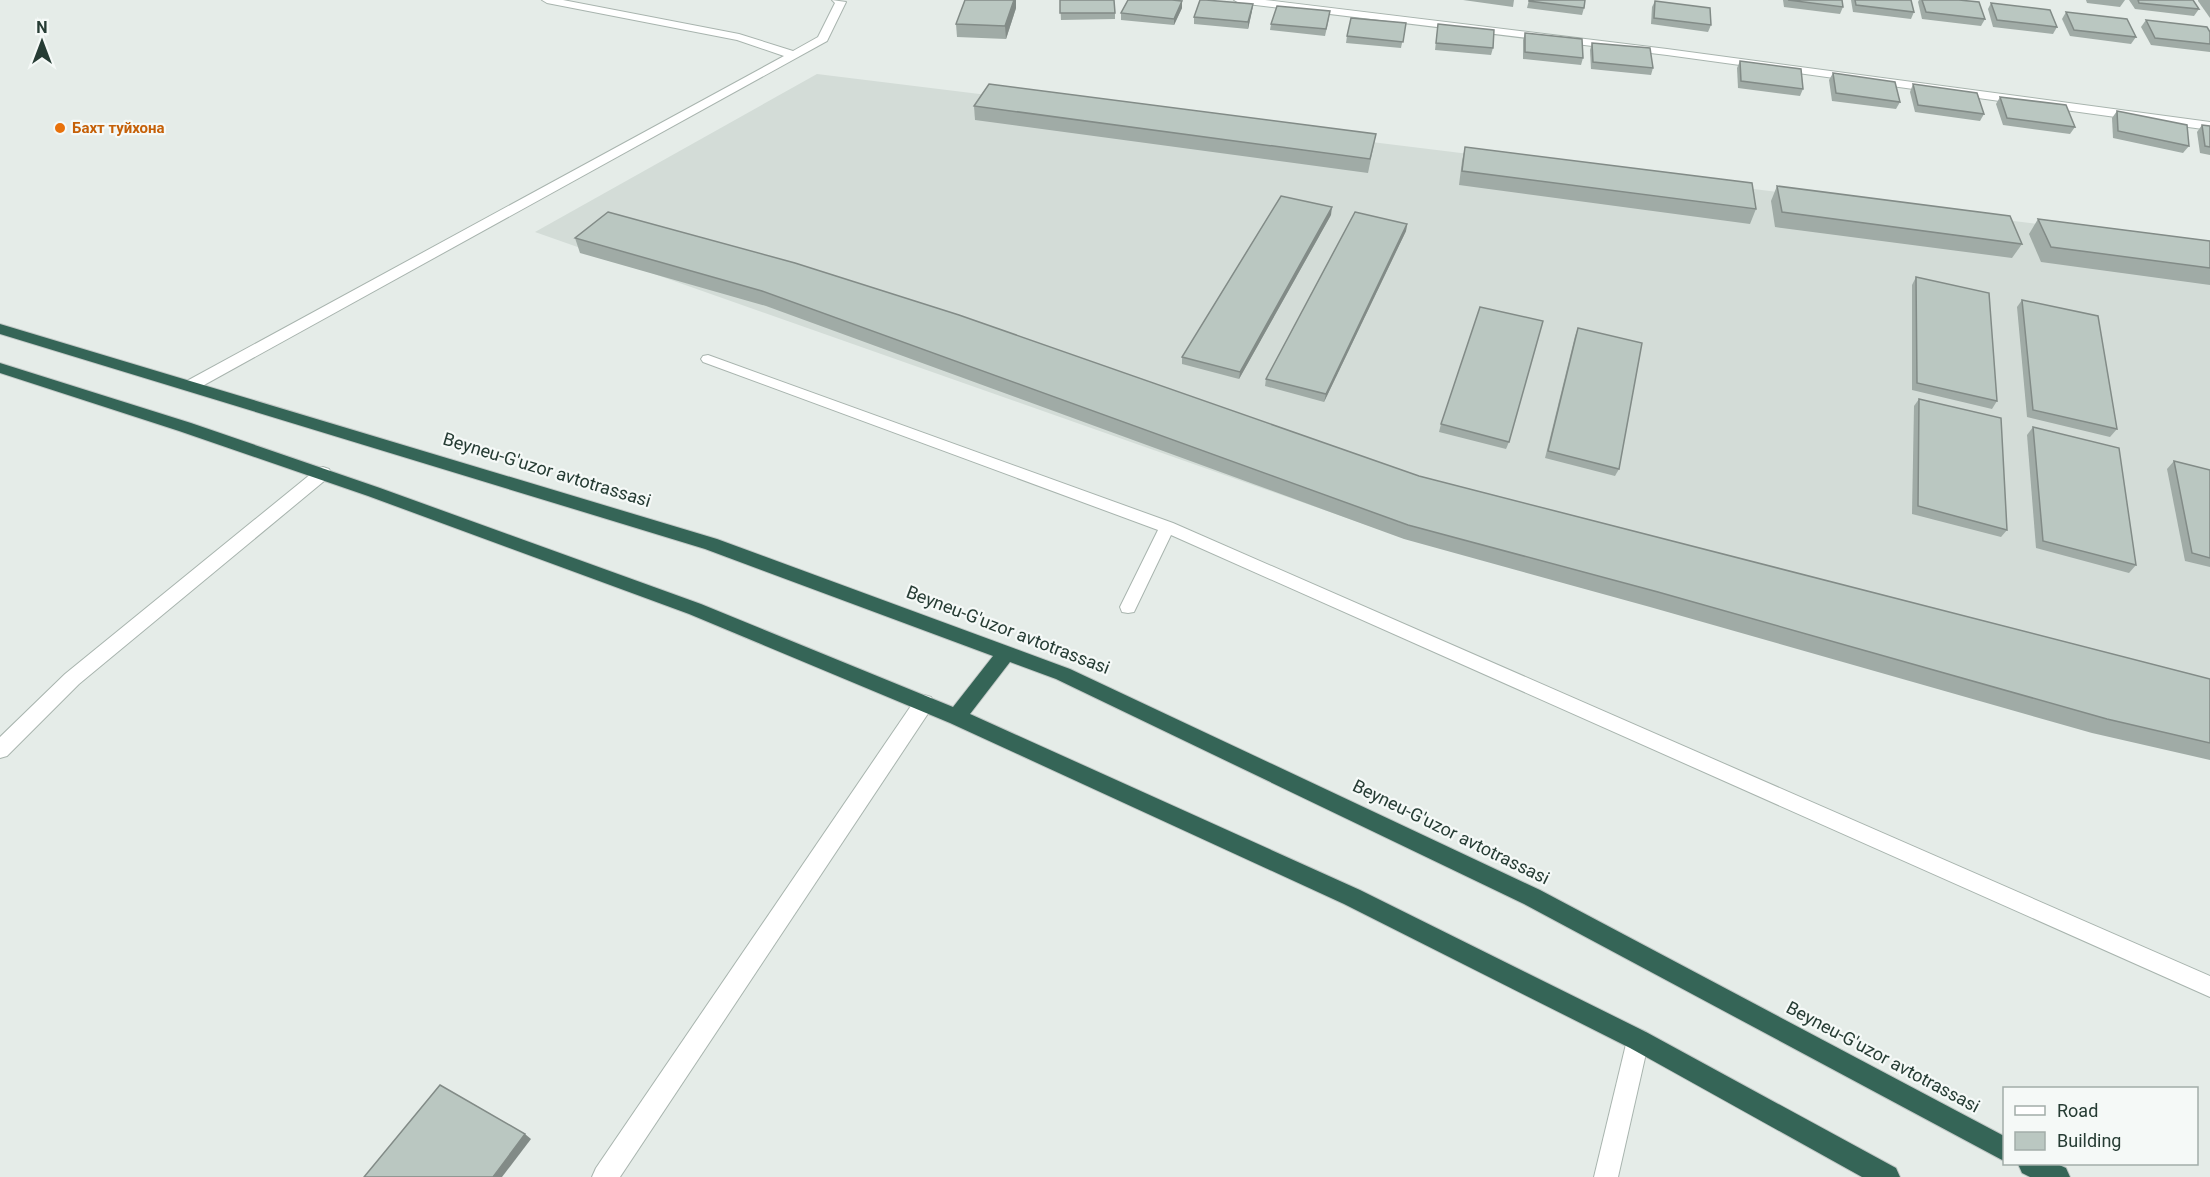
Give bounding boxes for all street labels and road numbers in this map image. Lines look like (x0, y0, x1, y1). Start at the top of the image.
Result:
street label: Beyneu-G'uzor avtotrassasi (441, 428, 654, 511)
street label: Beyneu-G'uzor avtotrassasi (903, 581, 1113, 678)
street label: Beyneu-G'uzor avtotrassasi (1349, 775, 1553, 888)
street label: Beyneu-G'uzor avtotrassasi (1783, 997, 1984, 1117)

